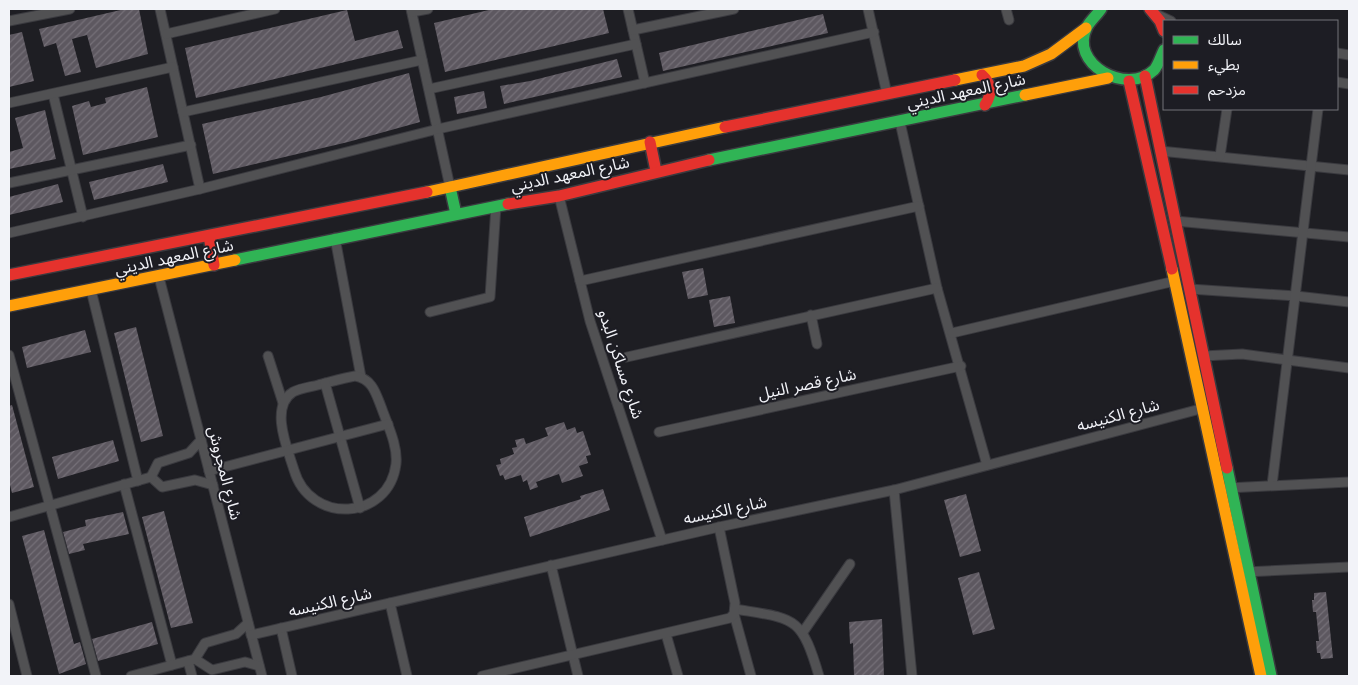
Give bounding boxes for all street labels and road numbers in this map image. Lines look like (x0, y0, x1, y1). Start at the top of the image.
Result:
street label: شارع المعهد الديني (905, 70, 1028, 116)
street label: شارع المعهد الديني (509, 153, 632, 199)
street label: شارع المعهد الديني (113, 236, 236, 282)
street label: شارع مساكن البدو (591, 307, 647, 422)
street label: شارع قصر النيل (756, 365, 858, 407)
street label: شارع الكنيسه (1075, 396, 1162, 438)
street label: شارع المجروش (201, 424, 245, 523)
street label: شارع الكنيسه (682, 493, 769, 531)
street label: شارع الكنيسه (287, 584, 374, 624)

